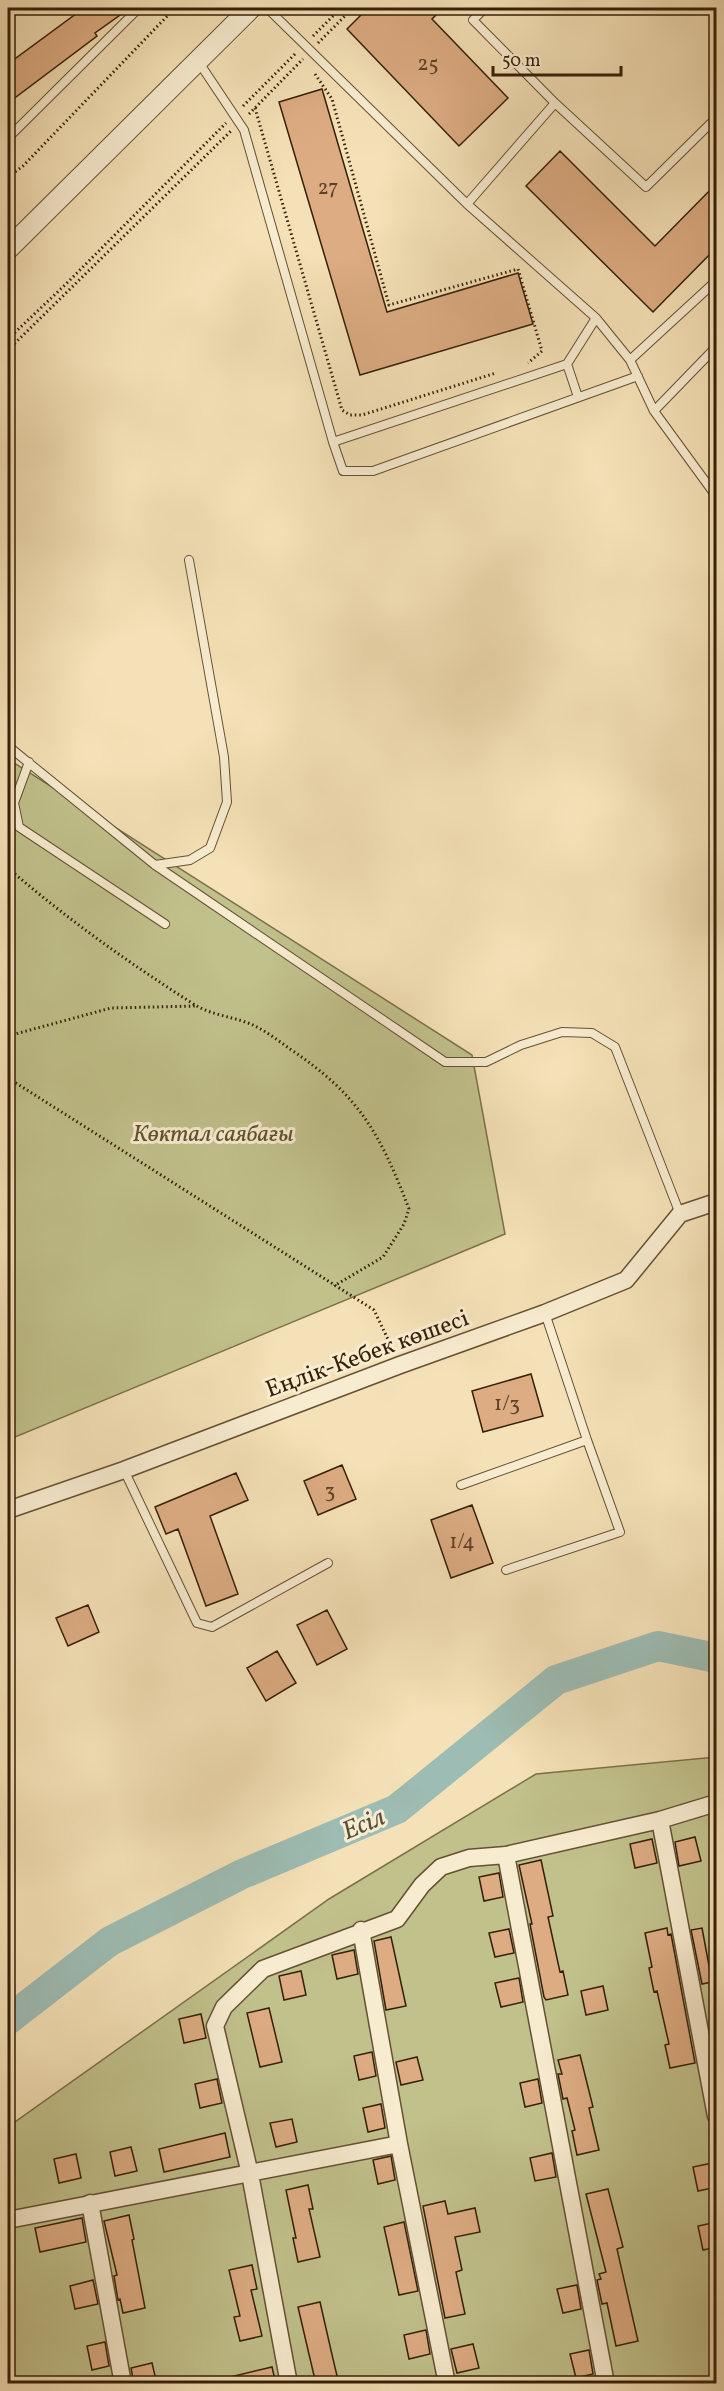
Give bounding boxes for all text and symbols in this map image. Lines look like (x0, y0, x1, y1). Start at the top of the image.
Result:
scale bar (493, 39, 620, 77)
text: 50 m (502, 49, 541, 74)
house number: 25 (417, 50, 439, 79)
house number: 27 (318, 174, 338, 203)
park label: Көктал саябағы (132, 1118, 294, 1152)
street label: Еңлік-Кебек көшесі (261, 1302, 474, 1407)
house number: 1/3 (494, 1390, 520, 1419)
house number: 3 (325, 1477, 335, 1506)
house number: 1/4 (449, 1528, 475, 1557)
water label: Есіл (337, 1800, 391, 1850)

